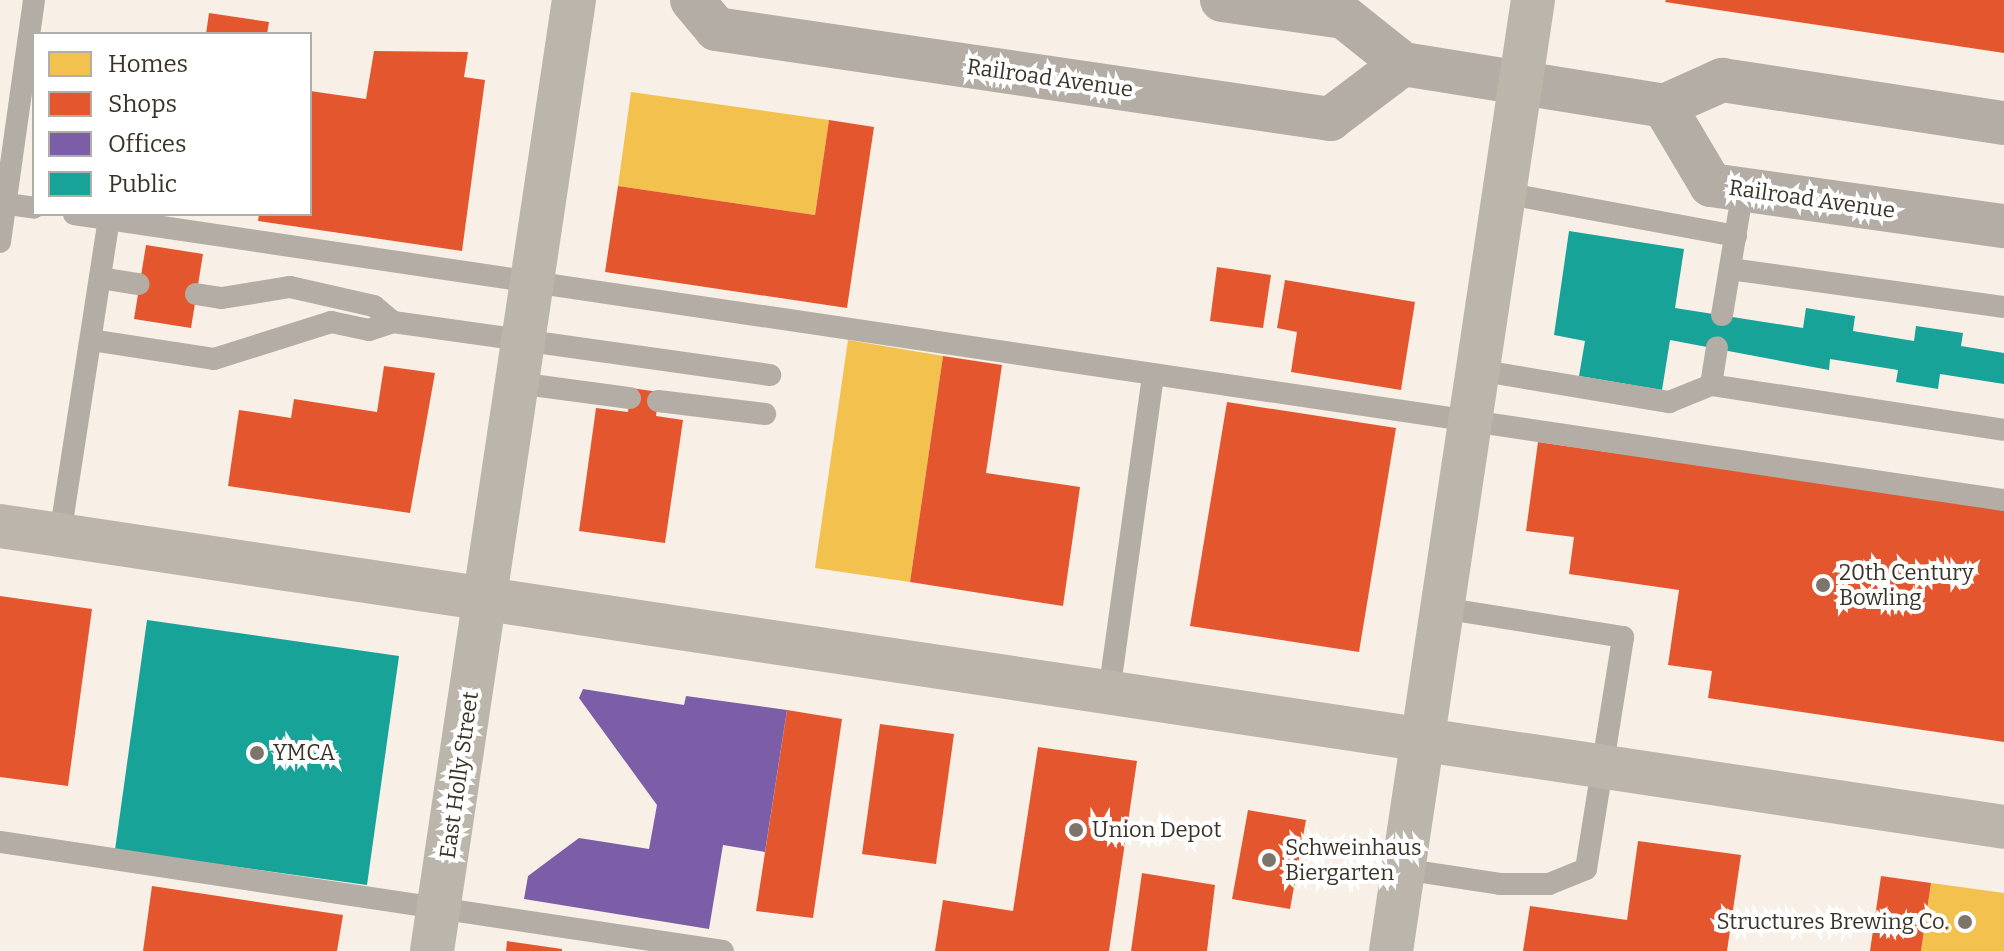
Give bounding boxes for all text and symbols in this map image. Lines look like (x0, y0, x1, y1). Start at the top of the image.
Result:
legend (32, 32, 312, 216)
text: Homes (108, 50, 188, 78)
street label: Railroad Avenue (965, 53, 1135, 103)
text: Shops (108, 90, 177, 118)
text: Offices (108, 130, 186, 158)
text: Public (108, 170, 177, 198)
street label: Railroad Avenue (1727, 174, 1897, 224)
place label: 20th Century Bowling (1839, 559, 1974, 610)
marker: 20th Century Bowling (1814, 576, 1832, 594)
street label: East Holly Street (434, 690, 484, 860)
place label: YMCA (273, 740, 335, 766)
marker: YMCA (248, 744, 266, 762)
place label: Union Depot (1092, 817, 1221, 843)
marker: Union Depot (1067, 821, 1085, 839)
place label: Schweinhaus Biergarten (1285, 834, 1421, 886)
marker: Schweinhaus Biergarten (1260, 851, 1278, 869)
place label: Structures Brewing Co. (1716, 909, 1949, 935)
marker: Structures Brewing Co. (1956, 913, 1974, 931)

